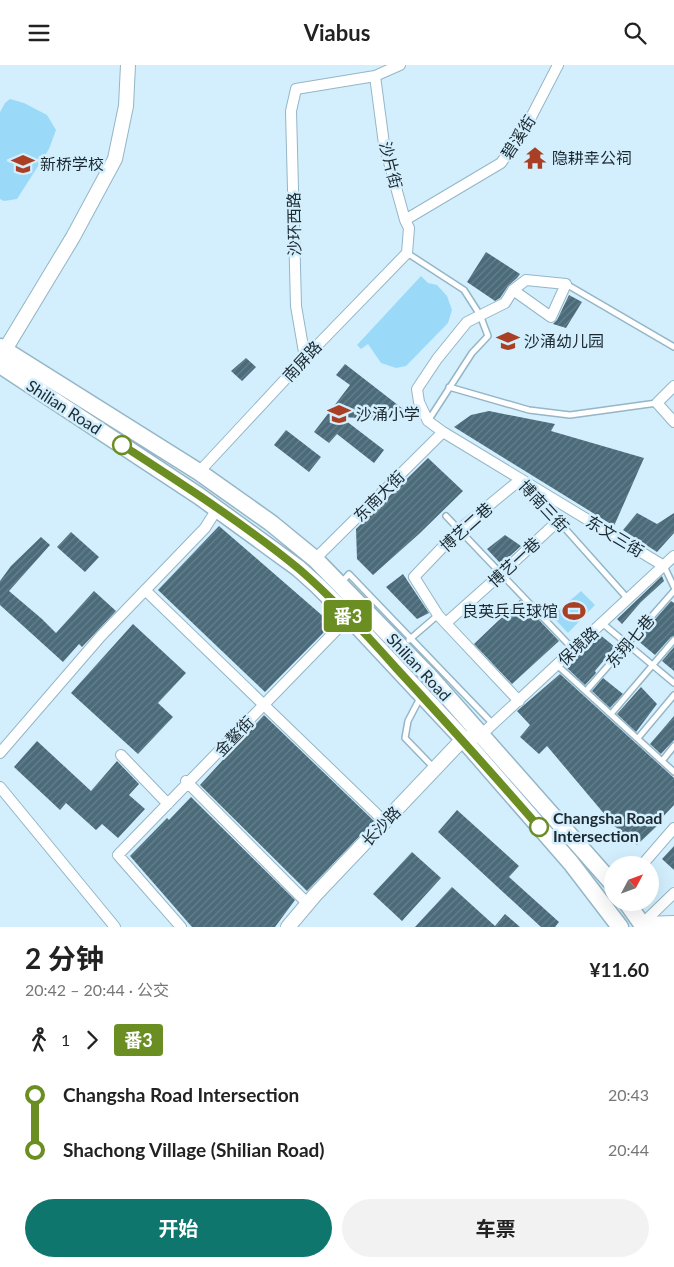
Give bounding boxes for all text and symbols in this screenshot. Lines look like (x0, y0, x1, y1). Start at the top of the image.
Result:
icon: menu (25, 19, 53, 47)
text: Viabus (304, 19, 370, 46)
icon: search (621, 19, 649, 47)
street label: 碧溪街 (497, 111, 539, 162)
street label: 沙片街 (376, 139, 407, 190)
temple icon: 隐耕幸公祠 (522, 145, 548, 171)
place label: 隐耕幸公祠 (552, 148, 632, 167)
school or university icon: 新桥学校 (10, 151, 36, 177)
place label: 新桥学校 (40, 154, 104, 173)
street label: 沙环西路 (283, 192, 304, 256)
school or university icon: 沙涌幼儿园 (495, 328, 521, 354)
place label: 沙涌幼儿园 (524, 331, 604, 350)
street label: 南屏路 (278, 337, 325, 385)
street label: Shilian Road (23, 375, 105, 438)
school or university icon: 沙涌小学 (326, 401, 352, 427)
place label: 沙涌小学 (356, 404, 420, 423)
unlabelled marker (112, 435, 132, 455)
street label: 东南大街 (349, 466, 408, 525)
street label: 博南三街 (516, 476, 573, 536)
street label: 博艺二巷 (436, 498, 496, 555)
street label: 东文三街 (583, 511, 648, 560)
street label: 博艺一巷 (484, 533, 544, 590)
sports icon: 良英兵乓球馆 (561, 598, 587, 624)
line badge: 番3 (326, 600, 370, 632)
place label: 良英兵乓球馆 (462, 601, 558, 620)
text: 番3 (334, 605, 362, 627)
street label: 东翔七巷 (601, 610, 658, 671)
street label: 保境路 (554, 622, 602, 669)
street label: Shilian Road (383, 629, 455, 704)
street label: 金鳌街 (210, 712, 257, 760)
street label: 长沙路 (357, 802, 404, 850)
place label: Changsha Road Intersection (553, 808, 662, 845)
marker: Changsha Road Intersection (529, 817, 549, 837)
north arrow (604, 856, 659, 911)
map controls (604, 856, 659, 911)
text: 2 分钟 (25, 941, 104, 975)
text: ¥11.60 (589, 958, 649, 981)
text: 20:42 – 20:44 · 公交 (25, 980, 169, 999)
icon: walk (25, 1026, 53, 1054)
icon: forward (78, 1026, 106, 1054)
text: 番3 (124, 1029, 153, 1051)
text: 1 (61, 1030, 70, 1049)
text: Changsha Road Intersection (63, 1083, 299, 1106)
text: 20:43 (608, 1085, 649, 1104)
text: Shachong Village (Shilian Road) (63, 1138, 325, 1161)
text: 20:44 (608, 1140, 649, 1159)
button: 开始 (25, 1199, 332, 1257)
button: 车票 (342, 1199, 649, 1257)

